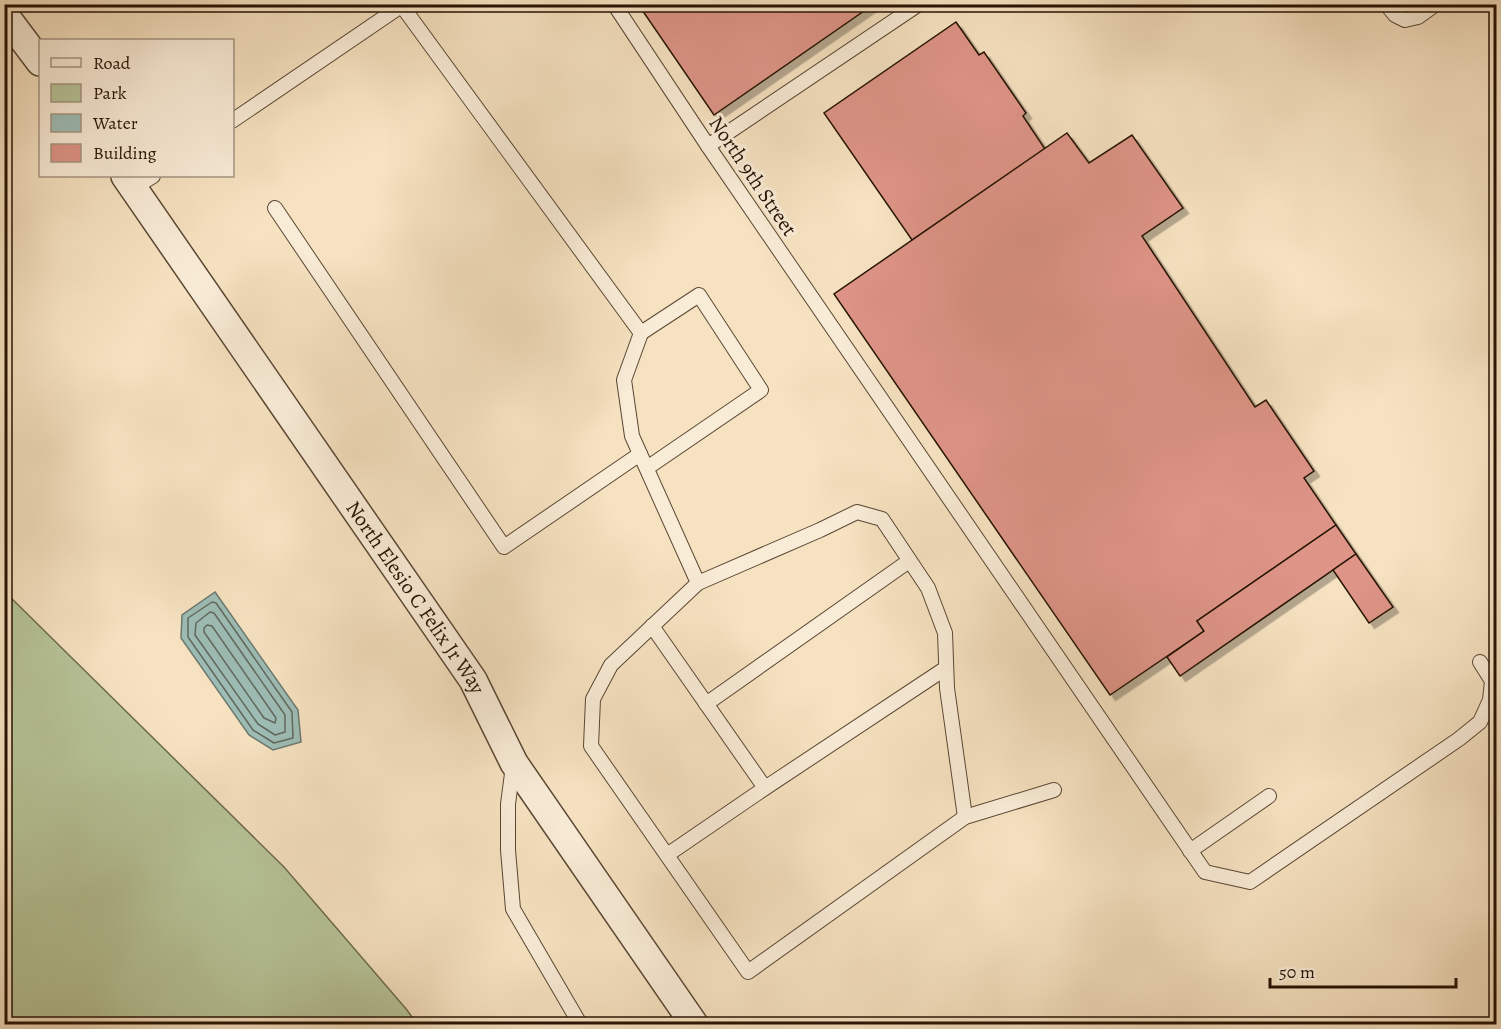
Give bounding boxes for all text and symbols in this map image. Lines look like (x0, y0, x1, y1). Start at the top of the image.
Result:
legend (39, 39, 234, 177)
text: Road (93, 51, 131, 75)
text: Park (93, 81, 127, 105)
text: Water (92, 111, 138, 135)
street label: North 9th Street (703, 111, 804, 241)
text: Building (93, 141, 157, 165)
street label: North Elesio C Felix Jr Way (339, 495, 492, 699)
scale bar (1270, 951, 1456, 989)
text: 50 m (1279, 960, 1315, 984)

